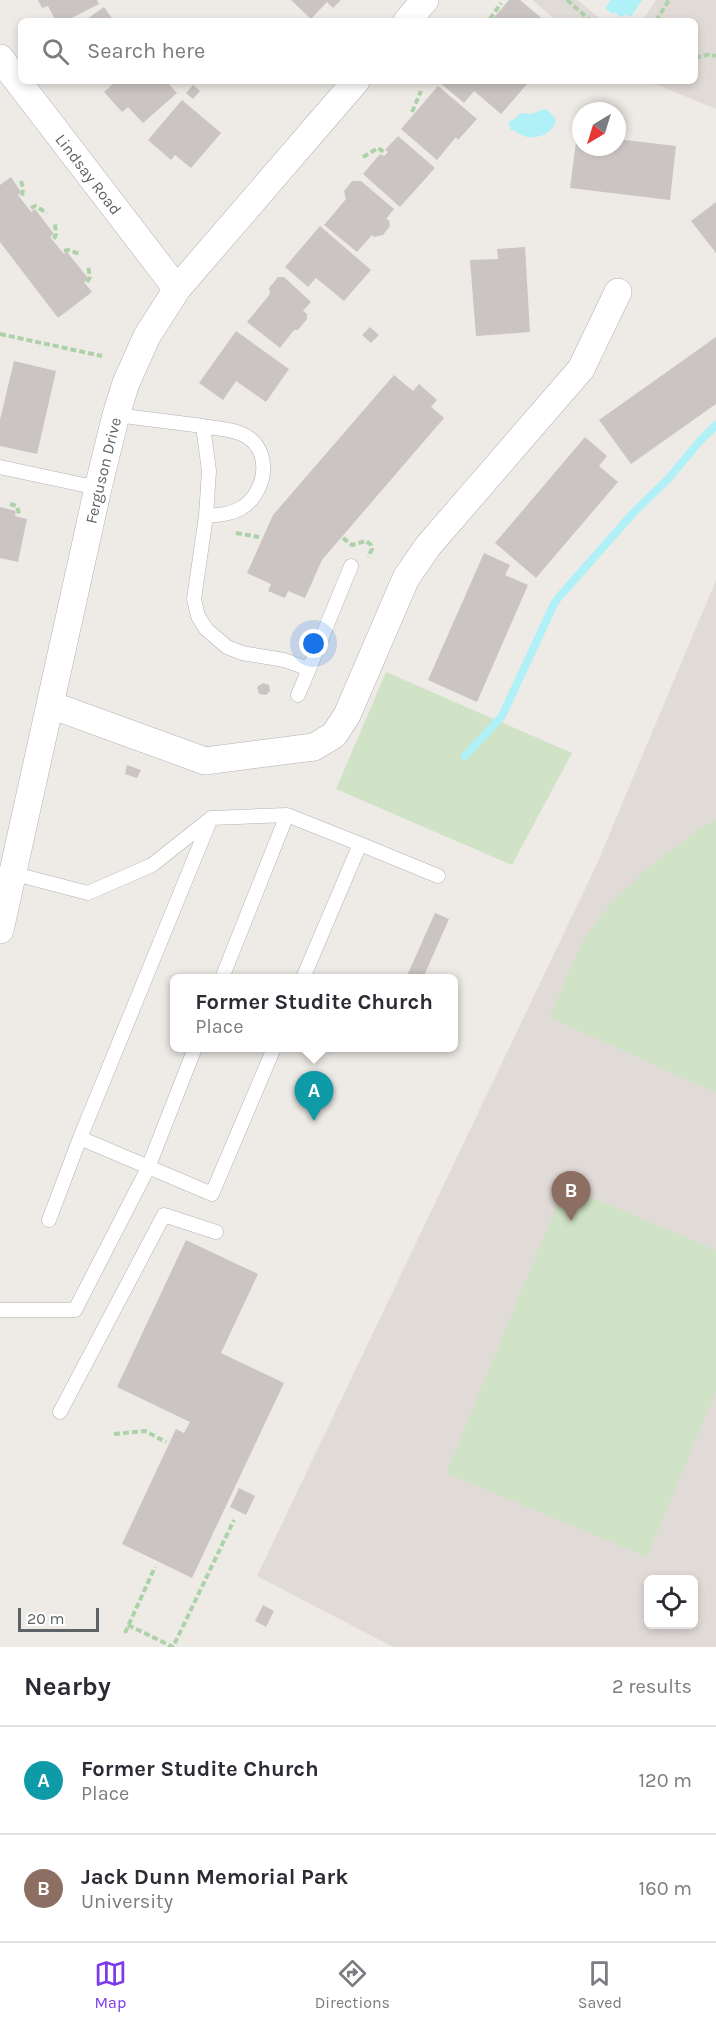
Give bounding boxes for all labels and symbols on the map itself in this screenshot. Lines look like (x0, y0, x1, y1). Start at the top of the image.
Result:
north arrow (572, 102, 626, 156)
street label: Lindsay Road (52, 130, 126, 218)
street label: Ferguson Drive (81, 415, 125, 525)
your location (299, 629, 328, 658)
pin: A (294, 1072, 334, 1121)
pin: B (552, 1172, 590, 1221)
scale bar (18, 1605, 99, 1632)

